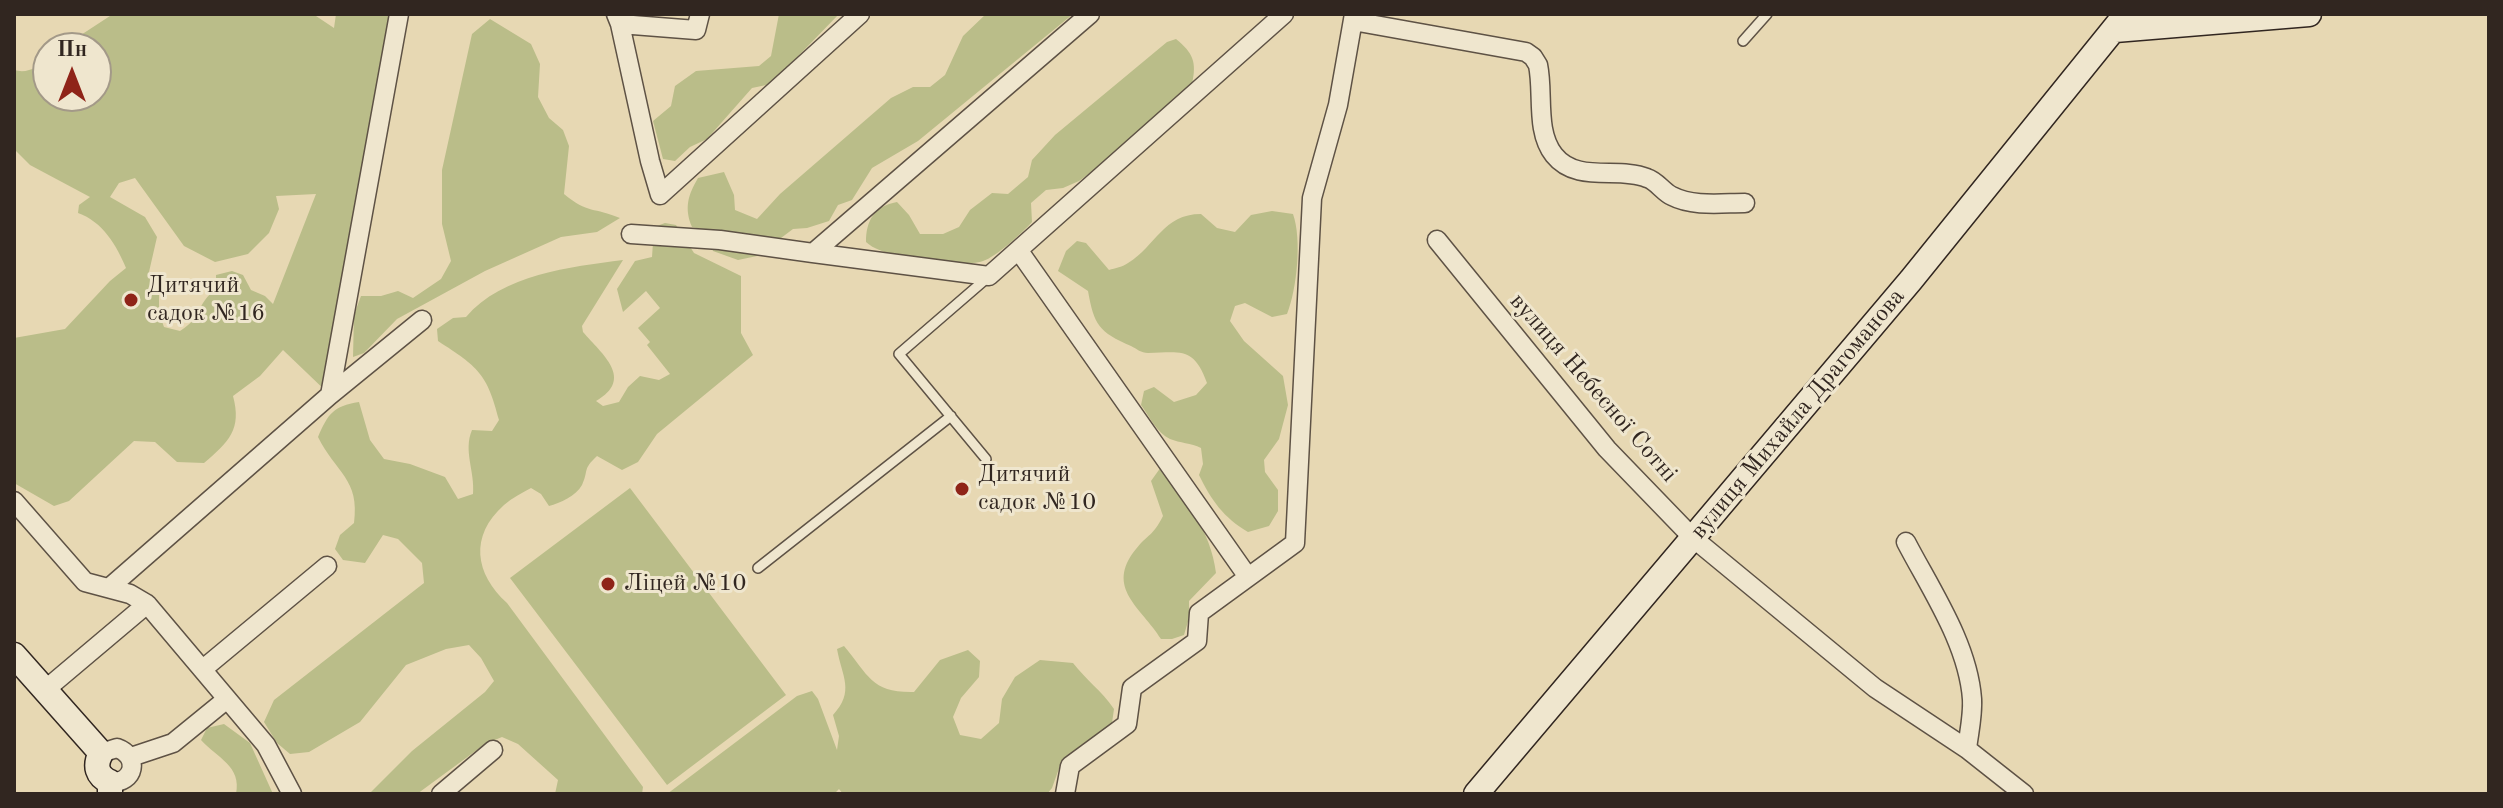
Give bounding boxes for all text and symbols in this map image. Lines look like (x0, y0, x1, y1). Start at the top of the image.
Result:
north arrow (32, 32, 112, 112)
text: Пн (57, 39, 87, 61)
place label: Дитячий садок №16 (147, 272, 265, 328)
street label: вулиця Михайла Драгоманова (1685, 283, 1911, 545)
street label: вулиця Небесної Сотні (1503, 288, 1683, 488)
marker: Дитячий садок №16 (122, 291, 140, 309)
place label: Дитячий садок №10 (978, 461, 1096, 517)
marker: Дитячий садок №10 (953, 480, 971, 498)
place label: Ліцей №10 (624, 570, 746, 598)
marker: Ліцей №10 (599, 575, 617, 593)

